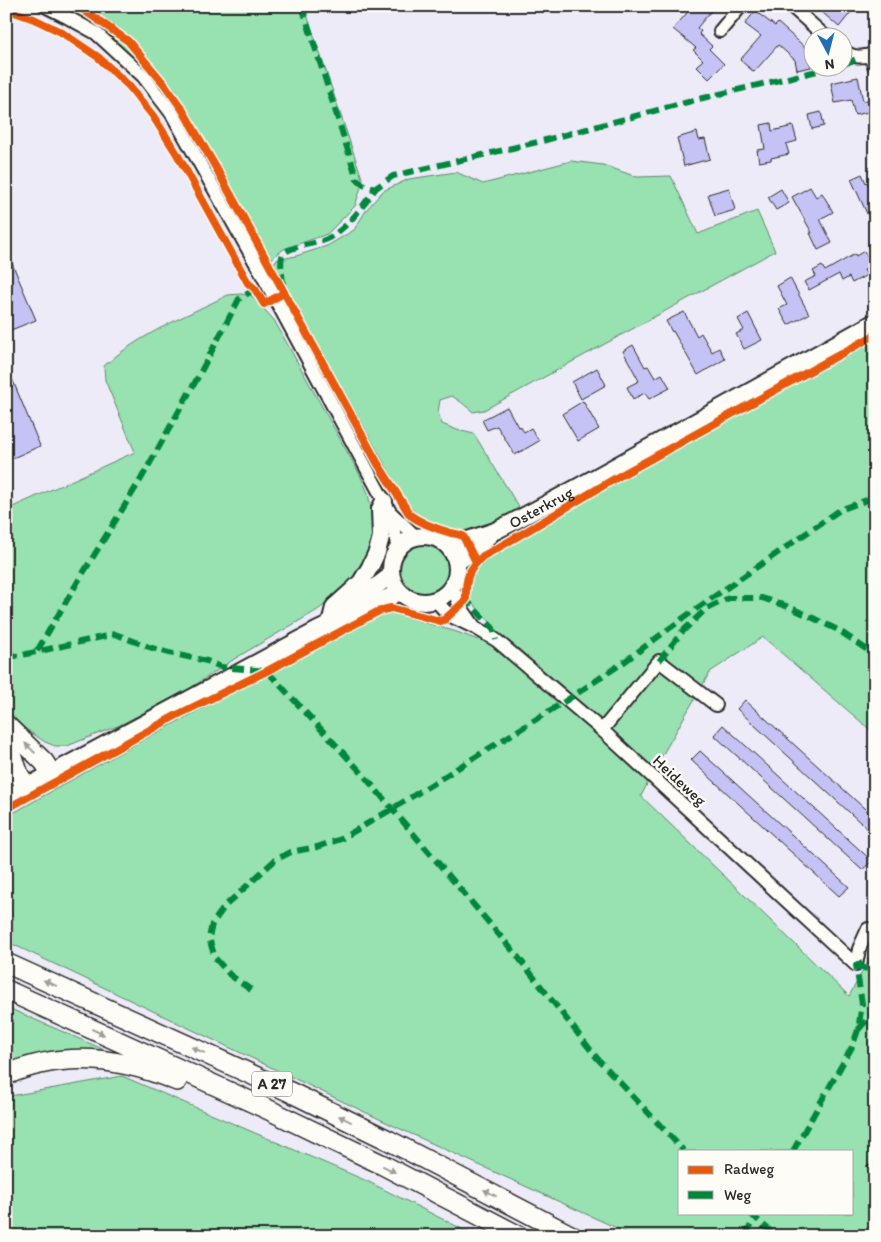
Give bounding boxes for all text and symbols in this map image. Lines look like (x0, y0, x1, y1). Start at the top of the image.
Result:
north arrow (804, 28, 854, 78)
text: N (824, 55, 835, 73)
street label: Osterkrug (506, 482, 577, 532)
one-way arrow (24, 742, 36, 754)
street label: Heideweg (649, 751, 711, 810)
one-way arrow (43, 979, 57, 987)
one-way arrow (91, 1028, 105, 1036)
one-way arrow (191, 1046, 205, 1054)
road number: A 27 (252, 1072, 292, 1096)
one-way arrow (338, 1115, 352, 1123)
legend (678, 1150, 854, 1214)
text: Radweg (724, 1160, 774, 1178)
one-way arrow (382, 1165, 396, 1173)
text: Weg (724, 1186, 751, 1204)
one-way arrow (483, 1189, 497, 1197)

